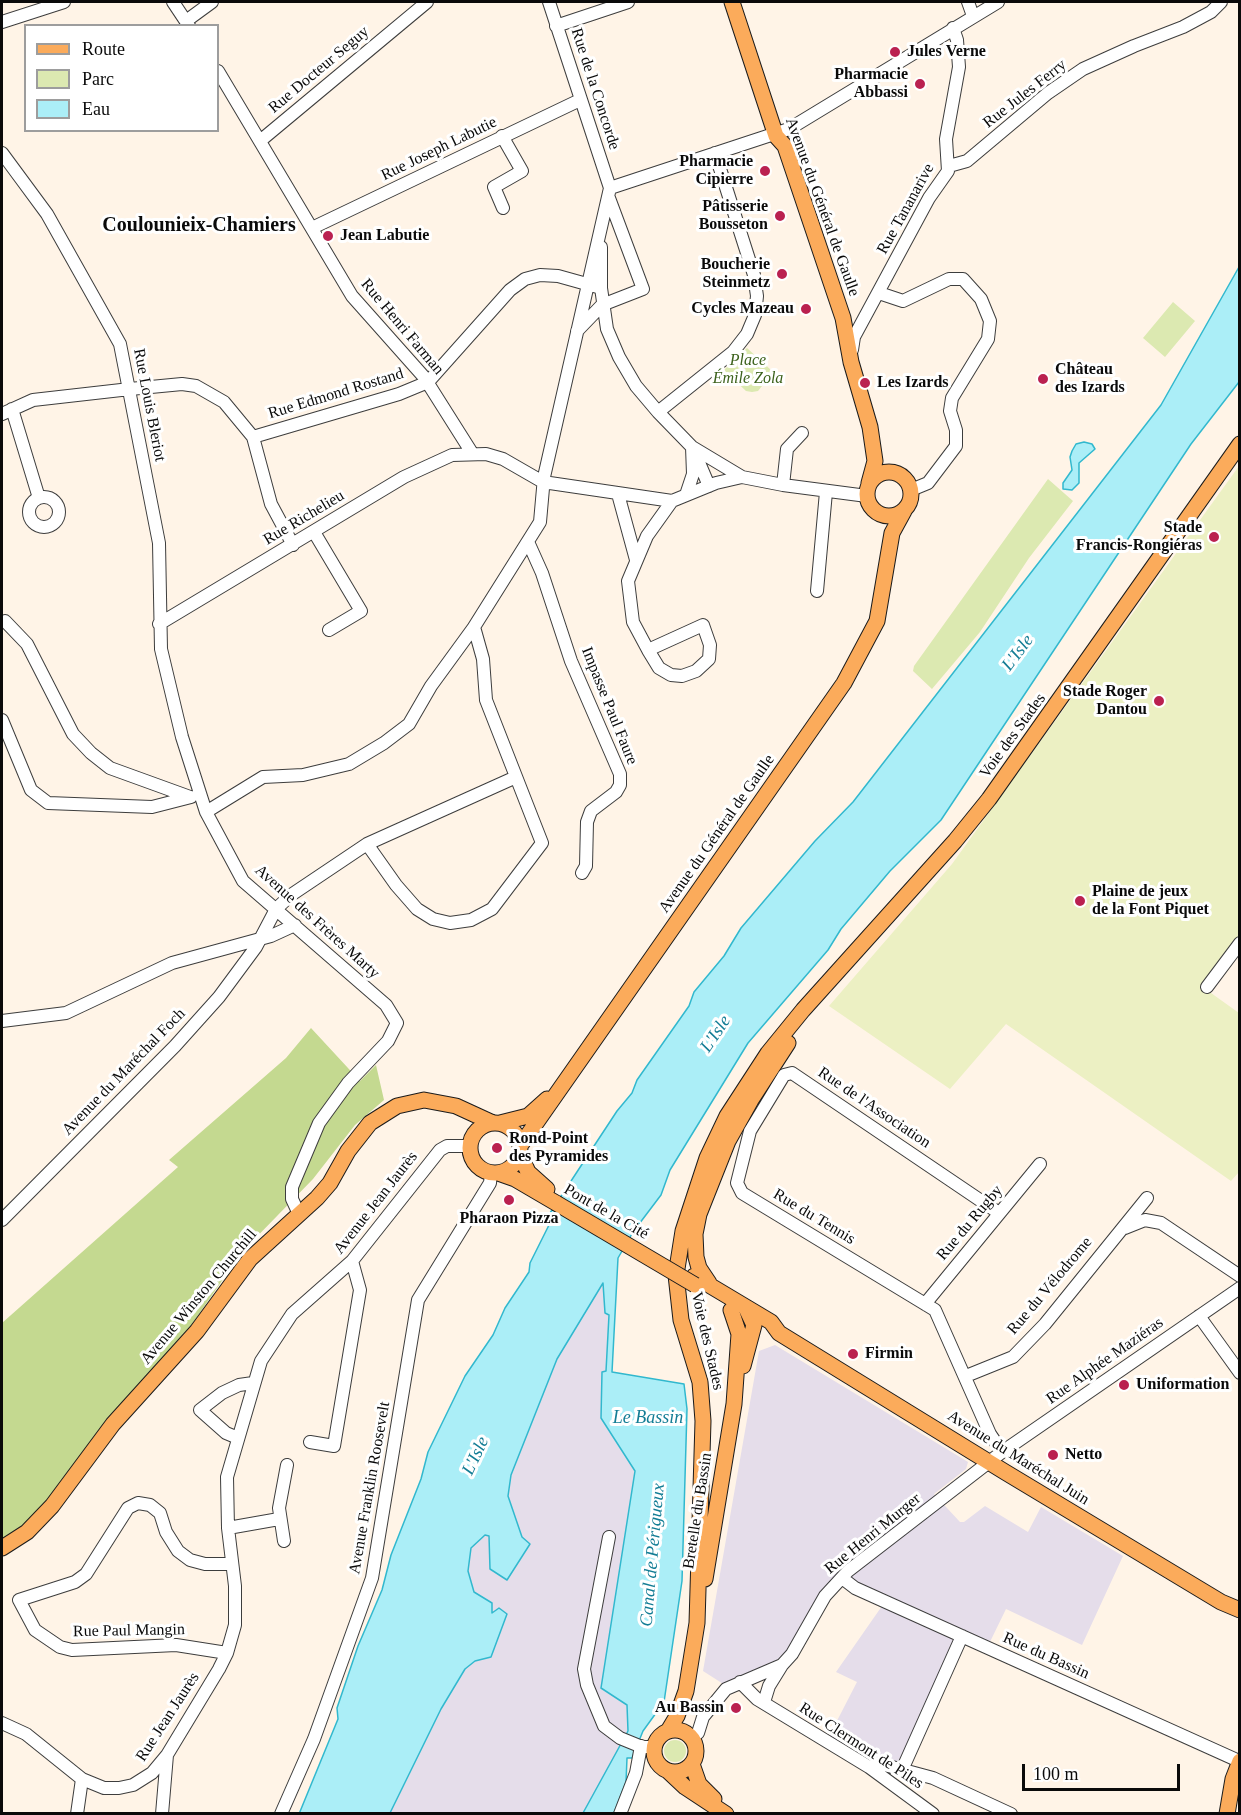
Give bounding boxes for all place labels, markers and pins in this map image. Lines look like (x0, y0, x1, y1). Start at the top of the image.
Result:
place label: Jules Verne (907, 42, 986, 62)
marker: Jules Verne (888, 45, 902, 59)
place label: Pharmacie Abbassi (834, 65, 908, 103)
marker: Pharmacie Abbassi (913, 77, 927, 91)
place label: Pharmacie Cipierre (679, 152, 753, 190)
marker: Pharmacie Cipierre (758, 164, 772, 178)
place label: Pâtisserie Bousseton (699, 197, 768, 235)
marker: Pâtisserie Bousseton (773, 209, 787, 223)
place label: Jean Labutie (340, 226, 429, 246)
marker: Jean Labutie (321, 229, 335, 243)
place label: Boucherie Steinmetz (701, 255, 770, 293)
marker: Boucherie Steinmetz (775, 267, 789, 281)
place label: Cycles Mazeau (691, 299, 794, 319)
marker: Cycles Mazeau (799, 302, 813, 316)
place label: Château des Izards (1055, 360, 1125, 398)
marker: Château des Izards (1036, 372, 1050, 386)
place label: Les Izards (877, 373, 949, 393)
marker: Les Izards (858, 376, 872, 390)
place label: Stade Francis-Rongiéras (1076, 518, 1202, 556)
marker: Stade Francis-Rongiéras (1207, 530, 1221, 544)
place label: Stade Roger Dantou (1063, 682, 1147, 720)
marker: Stade Roger Dantou (1152, 694, 1166, 708)
place label: Plaine de jeux de la Font Piquet (1092, 882, 1209, 920)
marker: Plaine de jeux de la Font Piquet (1073, 894, 1087, 908)
place label: Rond-Point des Pyramides (509, 1129, 608, 1167)
marker: Rond-Point des Pyramides (490, 1141, 504, 1155)
marker: Pharaon Pizza (502, 1193, 516, 1207)
place label: Pharaon Pizza (459, 1209, 559, 1229)
place label: Firmin (865, 1344, 913, 1364)
marker: Firmin (846, 1347, 860, 1361)
place label: Uniformation (1136, 1375, 1229, 1395)
marker: Uniformation (1117, 1378, 1131, 1392)
place label: Netto (1065, 1445, 1102, 1465)
marker: Netto (1046, 1448, 1060, 1462)
place label: Au Bassin (655, 1698, 724, 1718)
marker: Au Bassin (729, 1701, 743, 1715)

